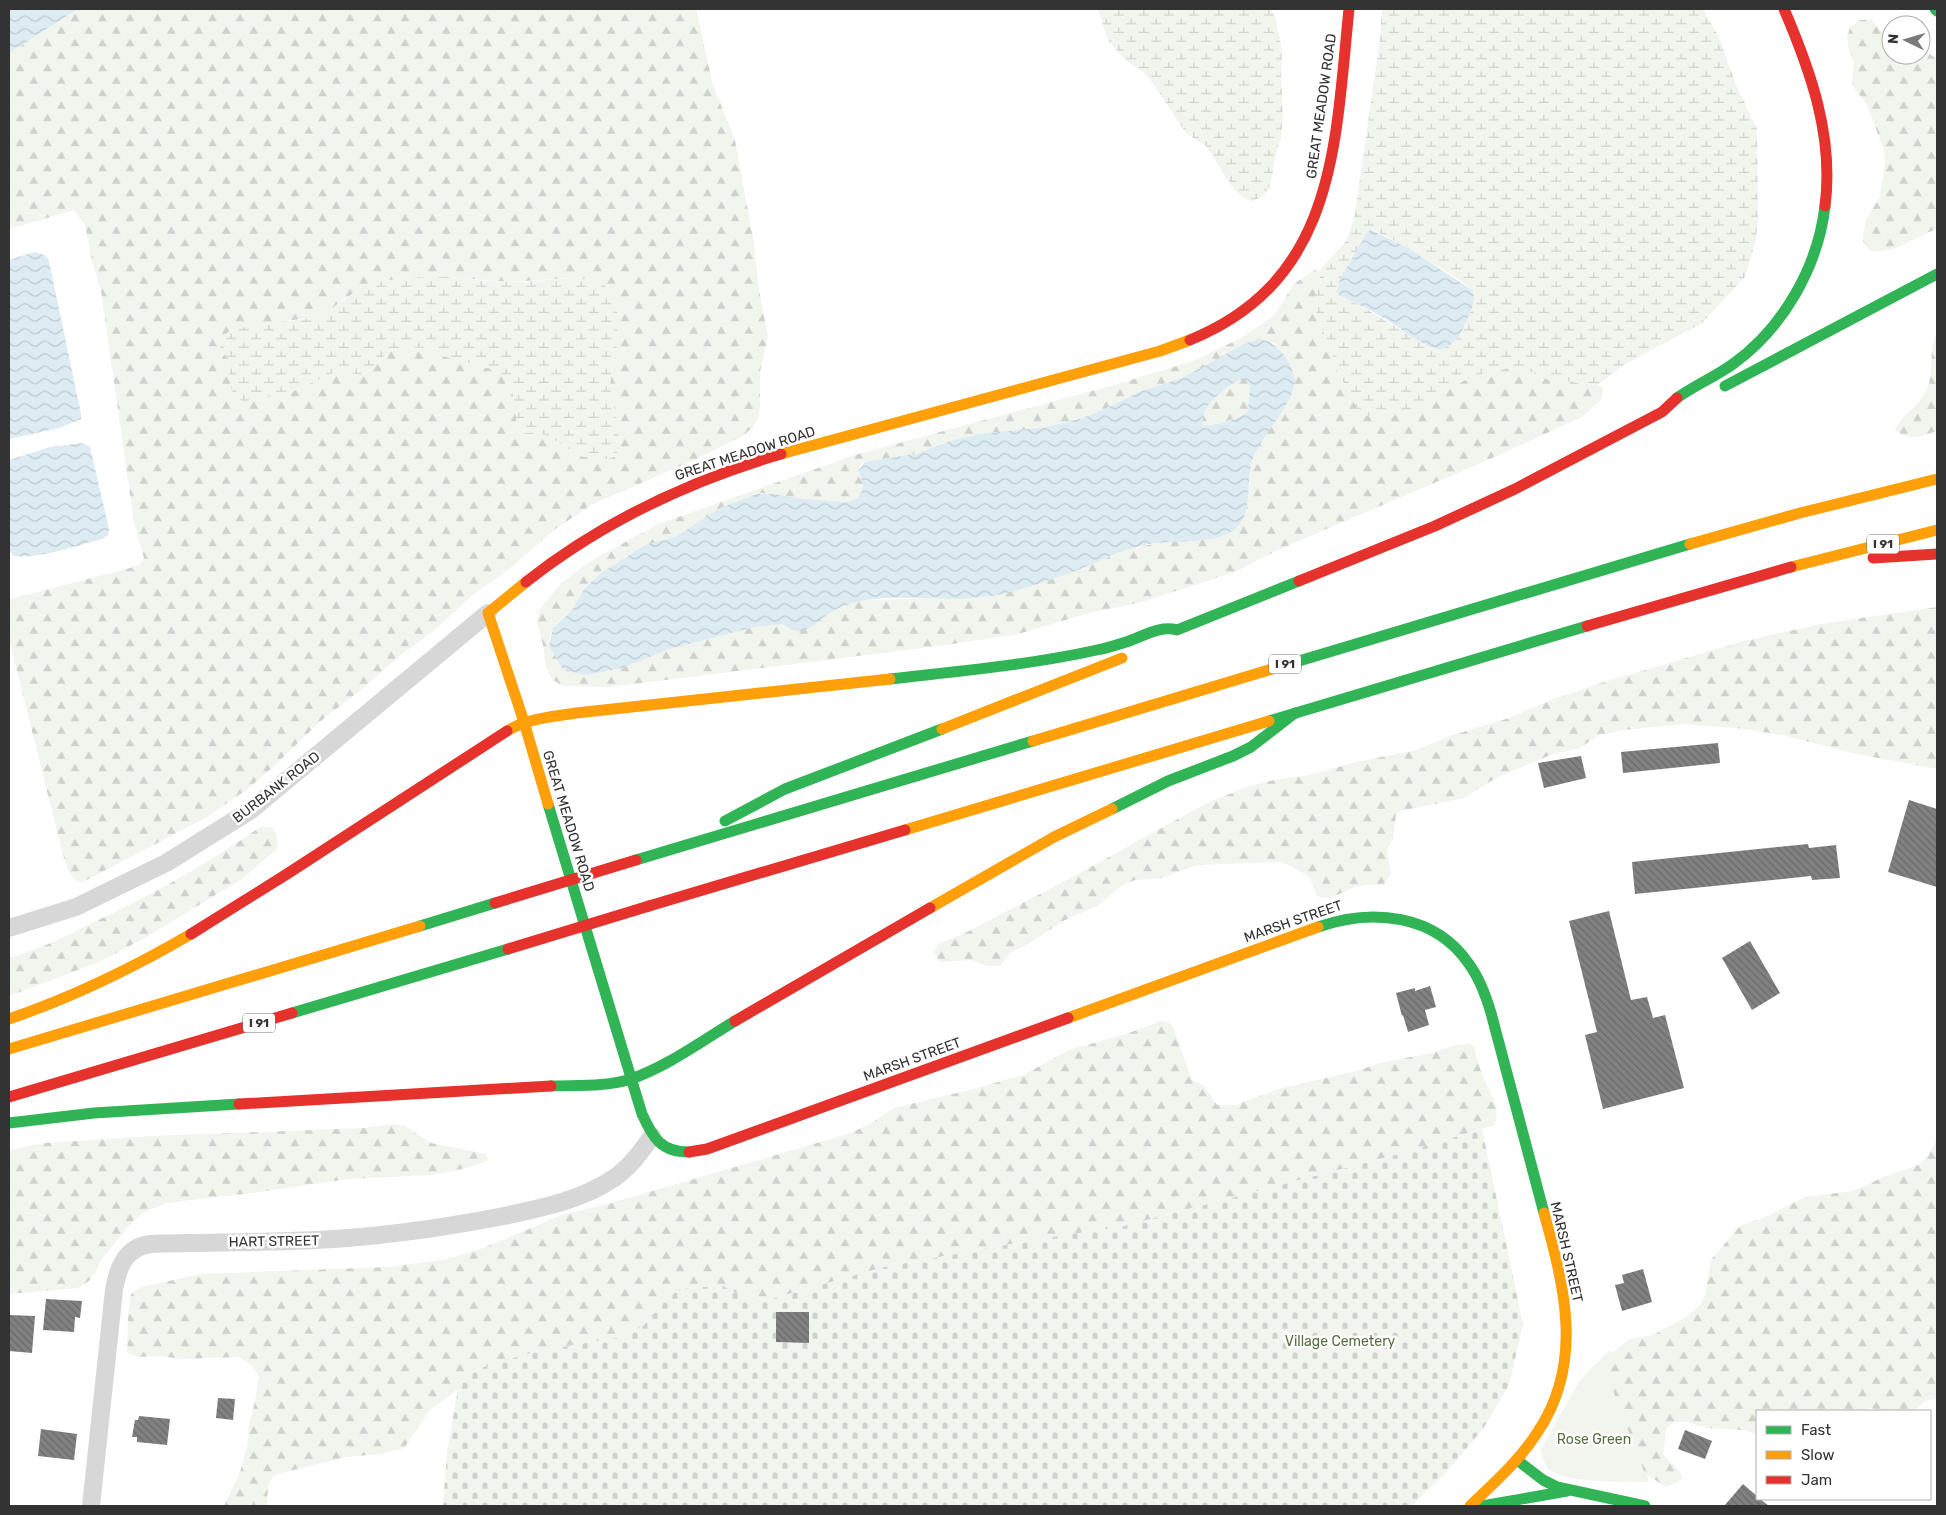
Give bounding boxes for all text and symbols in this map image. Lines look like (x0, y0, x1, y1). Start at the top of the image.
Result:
north arrow (1881, 15, 1931, 65)
street label: GREAT MEADOW ROAD (1303, 32, 1340, 180)
text: N (1885, 33, 1902, 45)
street label: GREAT MEADOW ROAD (673, 423, 817, 484)
road number: I 91 (1867, 534, 1899, 554)
road number: I 91 (1269, 654, 1301, 674)
street label: BURBANK ROAD (229, 748, 323, 827)
street label: GREAT MEADOW ROAD (539, 749, 598, 894)
street label: MARSH STREET (1242, 897, 1345, 946)
road number: I 91 (243, 1014, 275, 1032)
street label: MARSH STREET (861, 1034, 963, 1085)
street label: MARSH STREET (1547, 1200, 1586, 1304)
street label: HART STREET (229, 1232, 319, 1251)
park label: Village Cemetery (1285, 1333, 1395, 1350)
legend (1756, 1410, 1931, 1500)
text: Fast (1801, 1421, 1831, 1439)
park label: Rose Green (1557, 1431, 1631, 1448)
text: Slow (1801, 1446, 1834, 1464)
text: Jam (1801, 1471, 1832, 1489)

